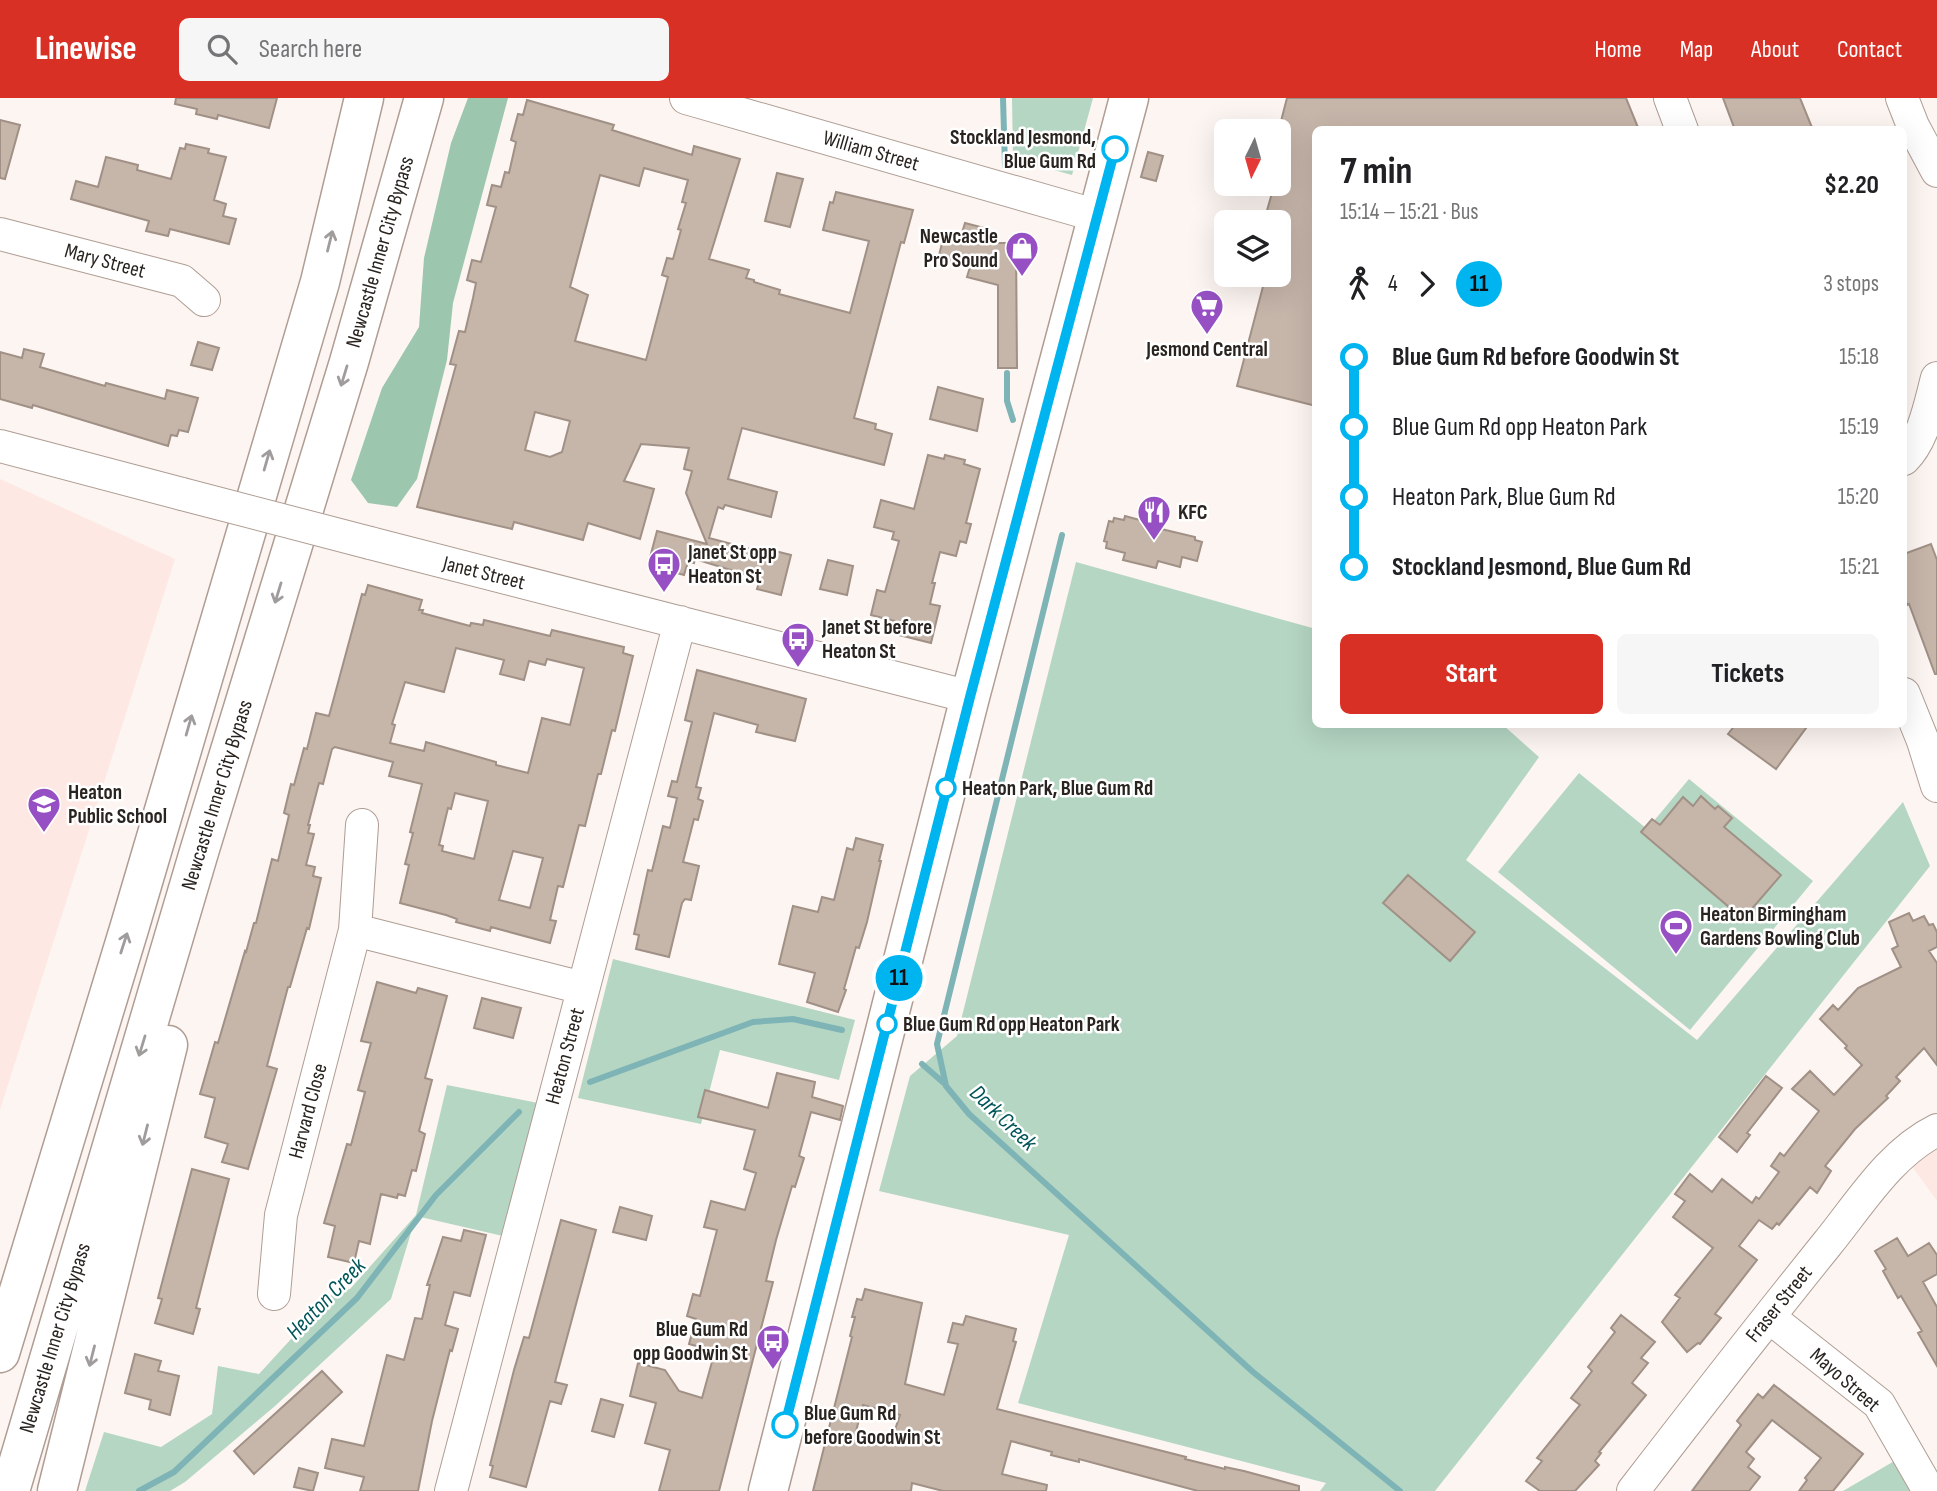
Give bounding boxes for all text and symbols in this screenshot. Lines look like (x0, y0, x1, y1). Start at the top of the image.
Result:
search box (179, 18, 669, 81)
text: Linewise (35, 29, 137, 69)
icon: search (203, 30, 241, 68)
text: Search here (259, 34, 362, 65)
text: Home (1594, 35, 1642, 64)
text: Map (1680, 35, 1713, 64)
text: About (1751, 35, 1799, 64)
text: Contact (1837, 35, 1902, 64)
north arrow (1214, 119, 1292, 196)
map controls (1214, 119, 1291, 287)
street label: William Street (820, 125, 922, 177)
place label: Stockland Jesmond, Blue Gum Rd (950, 125, 1096, 174)
marker: Stockland Jesmond, Blue Gum Rd (1102, 136, 1128, 162)
text: 7 min (1340, 149, 1412, 194)
street label: Newcastle Inner City Bypass (341, 154, 419, 350)
text: $2.20 (1824, 170, 1879, 201)
text: 15:14 – 15:21 · Bus (1340, 198, 1479, 226)
button: layers (1214, 210, 1291, 287)
place label: Newcastle Pro Sound (920, 224, 998, 273)
shop icon: Newcastle Pro Sound (1003, 229, 1041, 278)
one-way arrow (324, 231, 337, 253)
street label: Mary Street (62, 238, 148, 284)
icon: walk (1340, 265, 1378, 303)
icon: forward (1408, 265, 1446, 303)
text: 11 (1470, 269, 1488, 298)
text: 4 (1388, 270, 1398, 298)
text: 3 stops (1823, 270, 1879, 298)
supermarket icon: Jesmond Central (1188, 287, 1226, 336)
place label: Jesmond Central (1145, 337, 1268, 362)
text: Blue Gum Rd before Goodwin St (1392, 342, 1679, 373)
text: 15:18 (1839, 343, 1879, 371)
one-way arrow (337, 364, 350, 386)
text: Blue Gum Rd opp Heaton Park (1392, 412, 1647, 443)
text: 15:19 (1839, 413, 1879, 441)
one-way arrow (262, 449, 275, 471)
text: Heaton Park, Blue Gum Rd (1392, 482, 1616, 513)
text: 15:20 (1838, 483, 1879, 511)
restaurant icon: KFC (1135, 493, 1173, 542)
place label: KFC (1178, 500, 1208, 525)
place label: Janet St opp Heaton St (687, 540, 777, 589)
bus stop icon: Janet St opp Heaton St (645, 545, 683, 594)
street label: Janet Street (439, 550, 528, 595)
text: Stockland Jesmond, Blue Gum Rd (1392, 552, 1691, 583)
text: 15:21 (1840, 553, 1879, 581)
one-way arrow (271, 582, 284, 604)
place label: Janet St before Heaton St (821, 615, 932, 664)
bus stop icon: Janet St before Heaton St (779, 620, 817, 669)
button: Start (1340, 634, 1603, 714)
button: Tickets (1617, 634, 1879, 714)
street label: Newcastle Inner City Bypass (176, 697, 258, 893)
one-way arrow (183, 715, 196, 737)
place label: Heaton Park, Blue Gum Rd (962, 776, 1153, 801)
marker: Heaton Park, Blue Gum Rd (936, 778, 956, 798)
place label: Heaton Public School (68, 780, 167, 829)
school or university icon: Heaton Public School (25, 785, 63, 834)
place label: Heaton Birmingham Gardens Bowling Club (1700, 902, 1860, 951)
sports icon: Heaton Birmingham Gardens Bowling Club (1657, 907, 1695, 956)
one-way arrow (119, 933, 131, 955)
line badge: 11 (867, 955, 930, 1001)
text: 11 (890, 963, 908, 992)
street label: Heaton Street (540, 1005, 590, 1107)
place label: Blue Gum Rd opp Heaton Park (903, 1012, 1120, 1037)
marker: Blue Gum Rd opp Heaton Park (877, 1014, 897, 1034)
one-way arrow (135, 1034, 148, 1056)
street label: Harvard Close (283, 1061, 333, 1161)
water label: Dark Creek (964, 1079, 1043, 1158)
one-way arrow (138, 1123, 151, 1146)
street label: Newcastle Inner City Bypass (14, 1240, 96, 1436)
water label: Heaton Creek (280, 1251, 373, 1346)
street label: Fraser Street (1741, 1261, 1817, 1347)
place label: Blue Gum Rd opp Goodwin St (633, 1317, 748, 1366)
bus stop icon: Blue Gum Rd opp Goodwin St (754, 1322, 792, 1371)
street label: Mayo Street (1805, 1343, 1885, 1417)
one-way arrow (85, 1344, 98, 1367)
place label: Blue Gum Rd before Goodwin St (804, 1401, 940, 1450)
marker: Blue Gum Rd before Goodwin St (772, 1412, 798, 1438)

